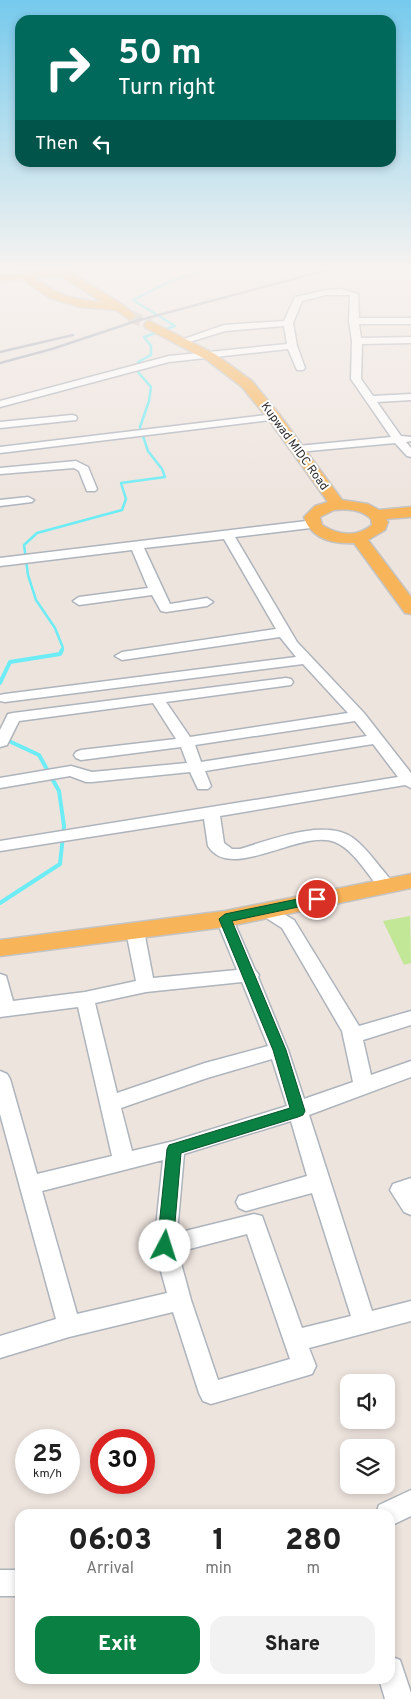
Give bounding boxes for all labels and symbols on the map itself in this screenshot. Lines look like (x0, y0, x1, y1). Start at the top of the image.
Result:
street label: Kupwad MIDC Road (257, 399, 332, 494)
pin (296, 878, 338, 920)
position arrow (138, 1219, 190, 1271)
speed limit sign: 30 (90, 1429, 155, 1494)

